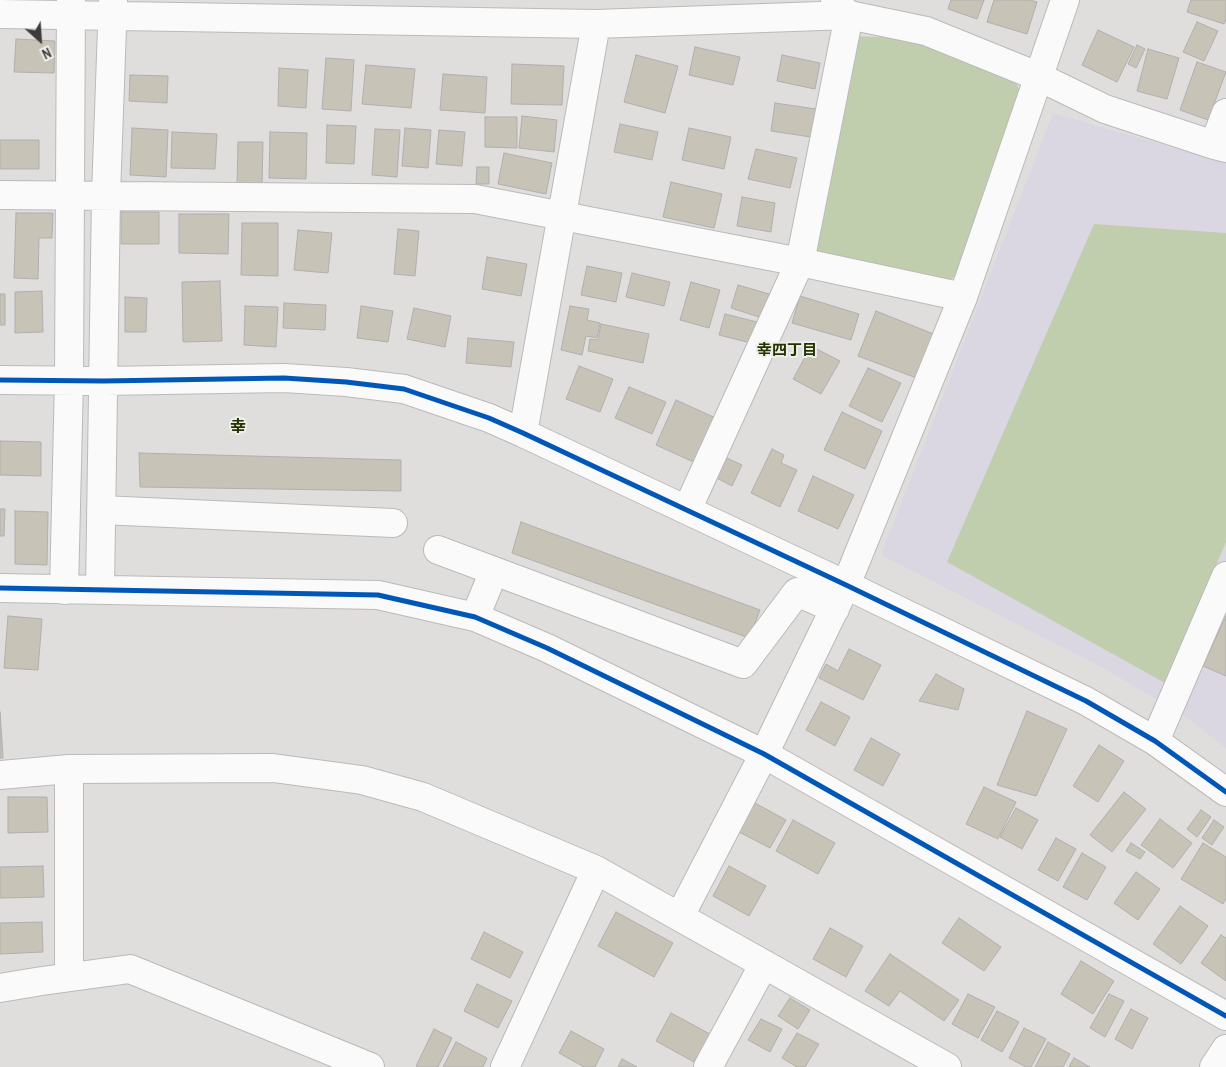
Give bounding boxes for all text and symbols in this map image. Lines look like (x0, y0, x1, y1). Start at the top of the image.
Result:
north arrow (15, 15, 65, 65)
text: N (39, 44, 54, 63)
district label: 幸四丁目 (757, 342, 817, 360)
district label: 幸 (230, 418, 246, 438)

